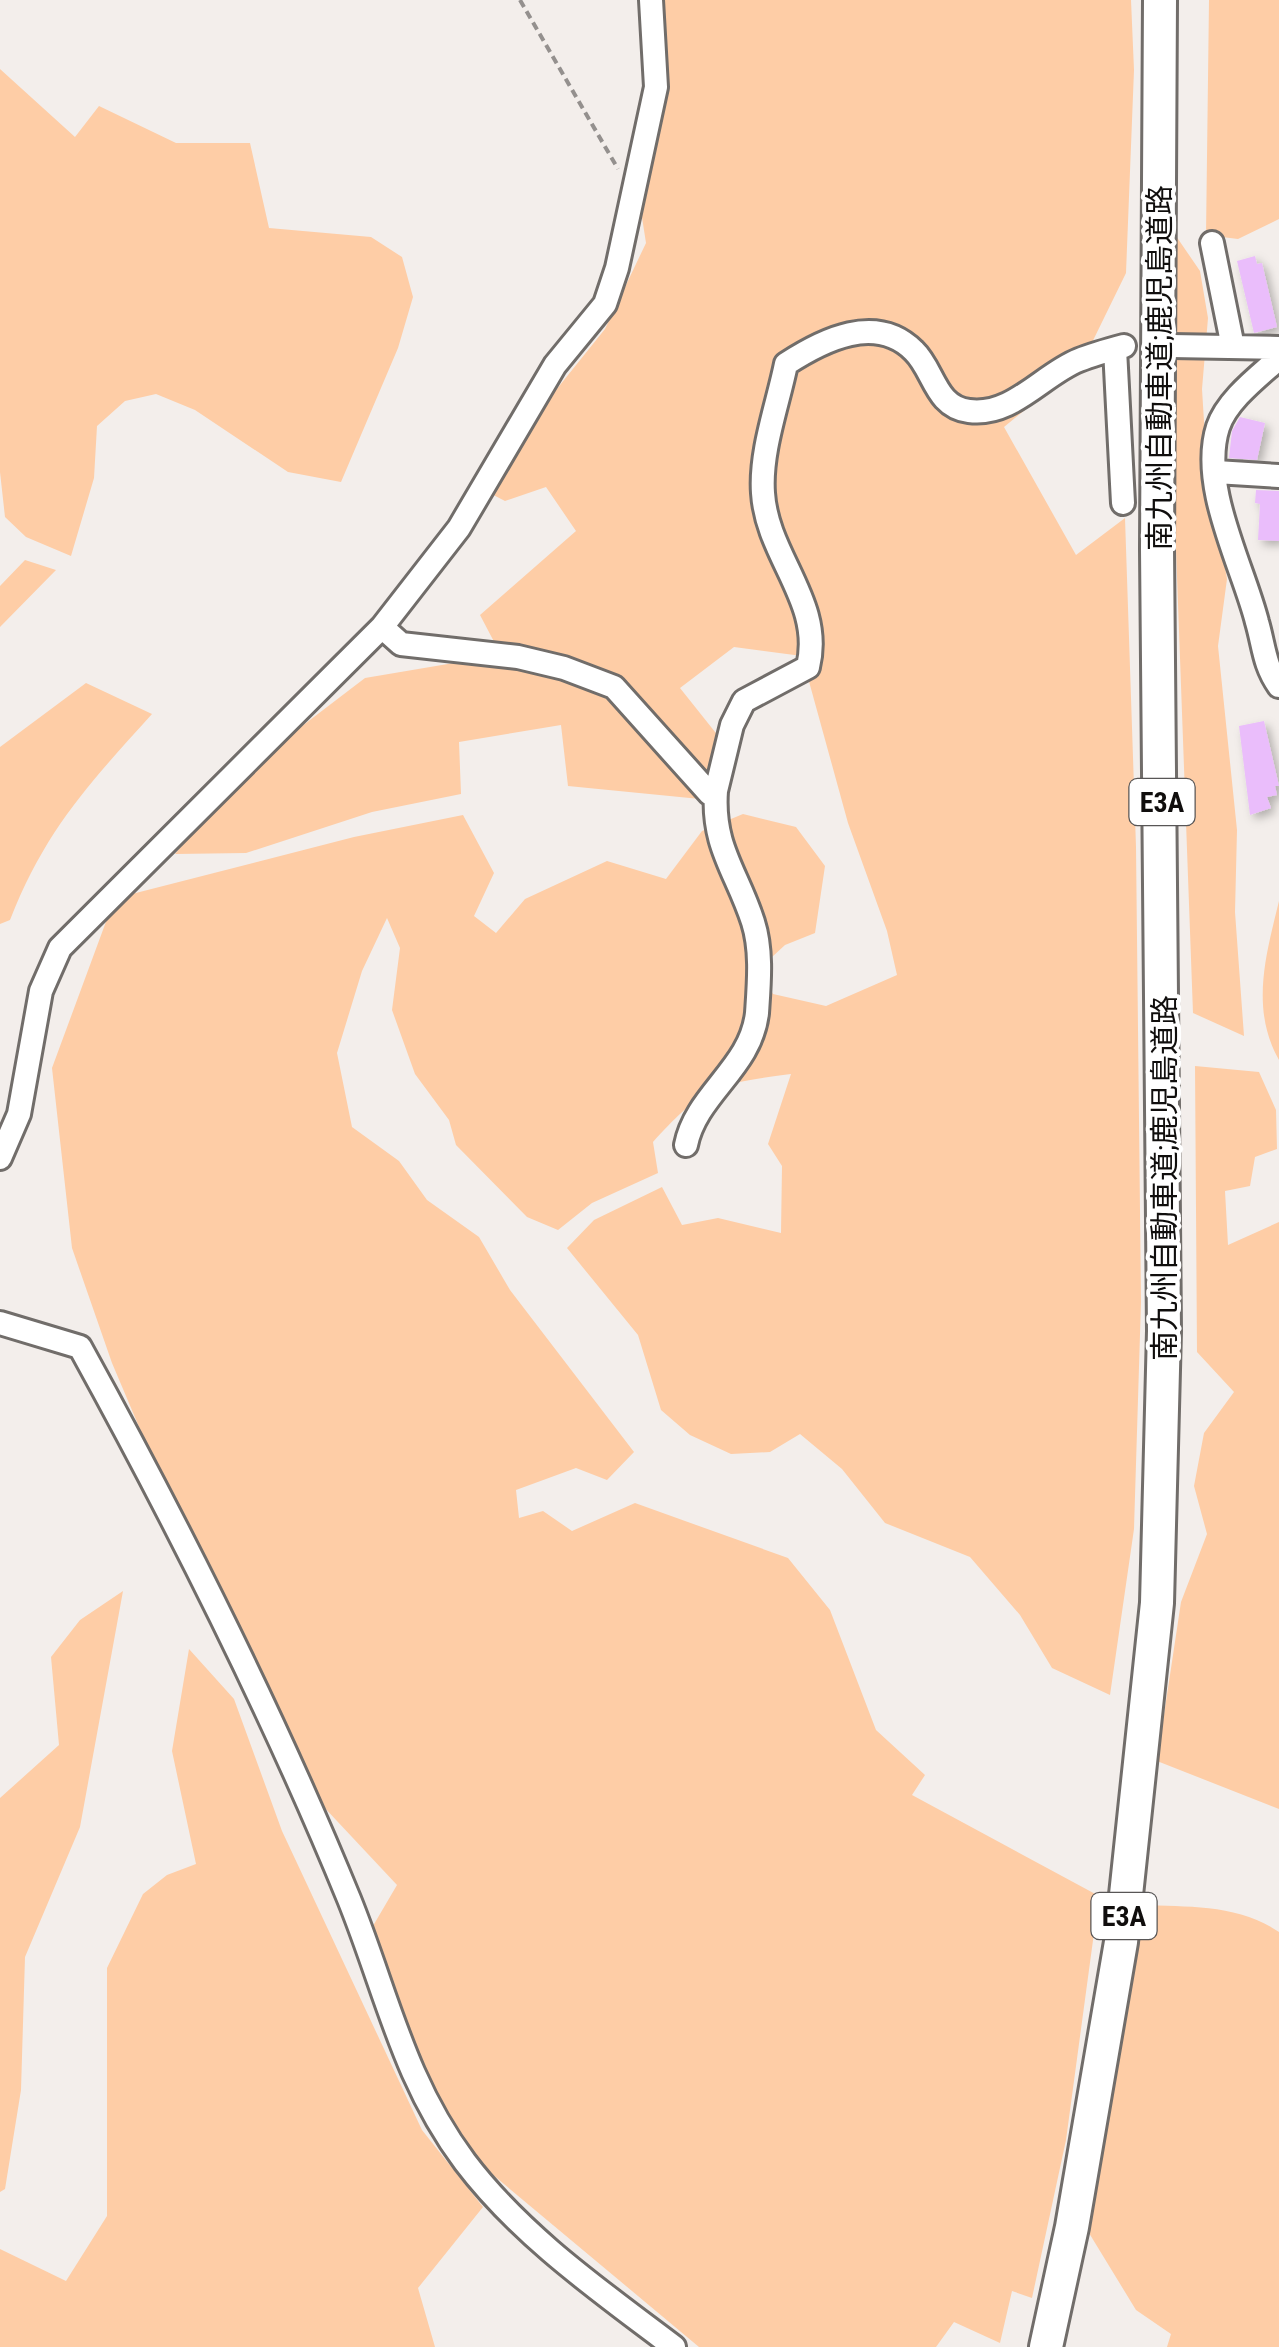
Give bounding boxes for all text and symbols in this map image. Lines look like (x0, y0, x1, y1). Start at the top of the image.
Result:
street label: 南九州自動車道;鹿児島道路 (1142, 185, 1177, 551)
road number: E3A (1130, 779, 1194, 825)
street label: 南九州自動車道;鹿児島道路 (1147, 995, 1182, 1361)
road number: E3A (1092, 1893, 1156, 1939)

